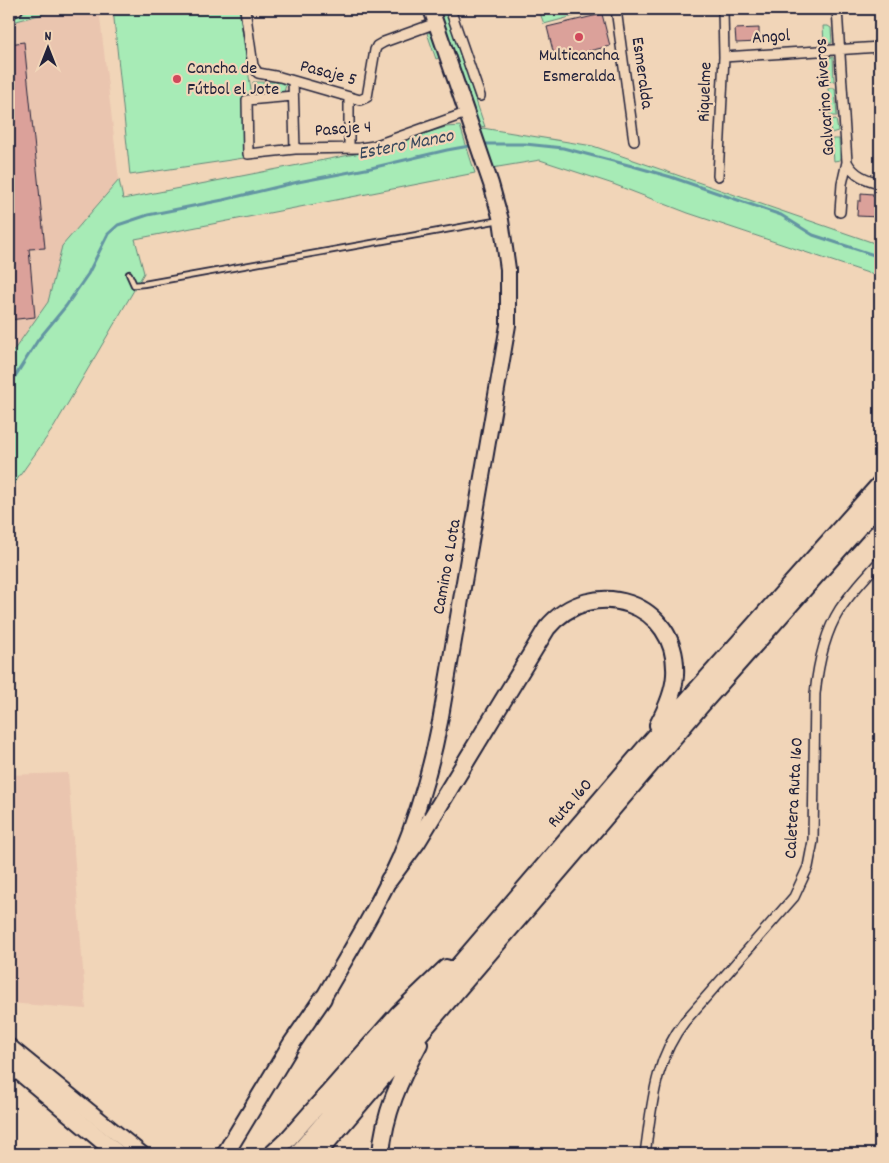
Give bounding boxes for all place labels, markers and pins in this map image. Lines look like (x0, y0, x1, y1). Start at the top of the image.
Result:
marker: Multicancha Esmeralda (573, 31, 585, 43)
place label: Multicancha Esmeralda (539, 44, 620, 90)
place label: Cancha de Fútbol el Jote (187, 57, 279, 103)
marker: Cancha de Fútbol el Jote (171, 73, 183, 85)

